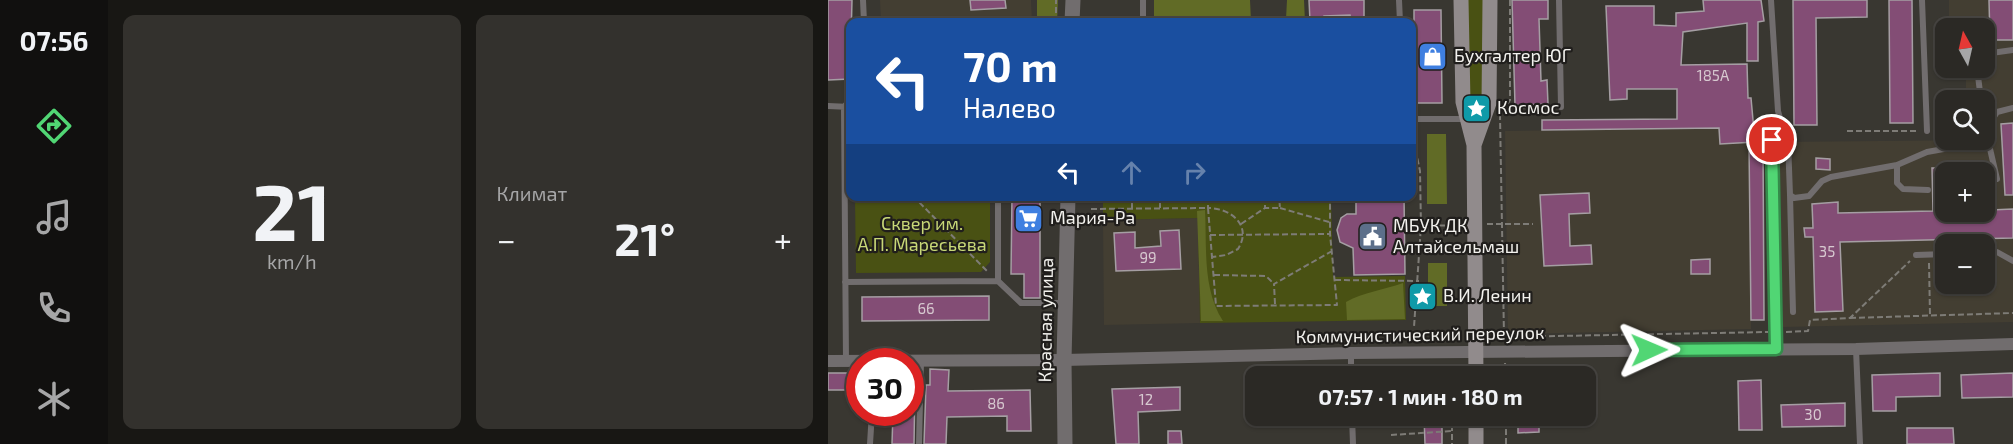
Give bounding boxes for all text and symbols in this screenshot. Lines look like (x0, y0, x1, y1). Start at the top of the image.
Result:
north arrow (1935, 18, 1995, 78)
map controls (1935, 18, 1995, 294)
text: 07:56 (19, 24, 89, 56)
text: 70 m (963, 40, 1058, 90)
shop icon: Бухгалтер ЮГ (1417, 40, 1449, 72)
icon: left (864, 42, 942, 120)
place label: Бухгалтер ЮГ (1454, 44, 1571, 66)
house number: 185А (1697, 66, 1730, 84)
button: search (1935, 90, 1995, 150)
text: Налево (963, 91, 1056, 123)
place icon: Космос (1460, 92, 1492, 124)
place label: Космос (1497, 96, 1559, 118)
icon: directions (33, 105, 75, 147)
pin (1746, 114, 1797, 165)
icon: arrive (1755, 123, 1788, 156)
icon: left (1052, 156, 1085, 189)
icon: ahead (1115, 156, 1148, 189)
icon: right (1178, 156, 1211, 189)
button: + (1935, 162, 1995, 222)
text: 21 (252, 163, 331, 257)
text: Климат (497, 181, 567, 205)
icon: music (33, 196, 75, 238)
supermarket icon: Мария-Ра (1013, 202, 1045, 234)
place label: Мария-Ра (1050, 206, 1135, 228)
text: 21° (614, 211, 675, 265)
park label: Сквер им. А.П. Маресьева (857, 212, 987, 255)
place label: МБУК ДК Алтайсельмаш (1393, 214, 1519, 257)
text: − (497, 219, 516, 259)
text: + (774, 219, 792, 259)
public building icon: МБУК ДК Алтайсельмаш (1356, 220, 1388, 252)
button: − (1935, 234, 1995, 294)
house number: 35 (1819, 242, 1835, 260)
house number: 99 (1139, 248, 1157, 266)
text: km/h (267, 249, 317, 273)
street label: Красная улица (1033, 258, 1057, 382)
place icon: В.И. Ленин (1406, 280, 1438, 312)
place label: В.И. Ленин (1443, 284, 1532, 306)
icon: phone (33, 287, 75, 329)
house number: 66 (917, 299, 935, 317)
position arrow (1617, 318, 1681, 382)
street label: Коммунистический переулок (1295, 321, 1545, 347)
speed limit sign: 30 (846, 348, 924, 426)
icon: climate (33, 378, 75, 420)
text: 07:57 · 1 мин · 180 m (1318, 383, 1523, 409)
house number: 12 (1139, 390, 1153, 408)
house number: 86 (987, 394, 1005, 412)
house number: 30 (1804, 405, 1822, 423)

